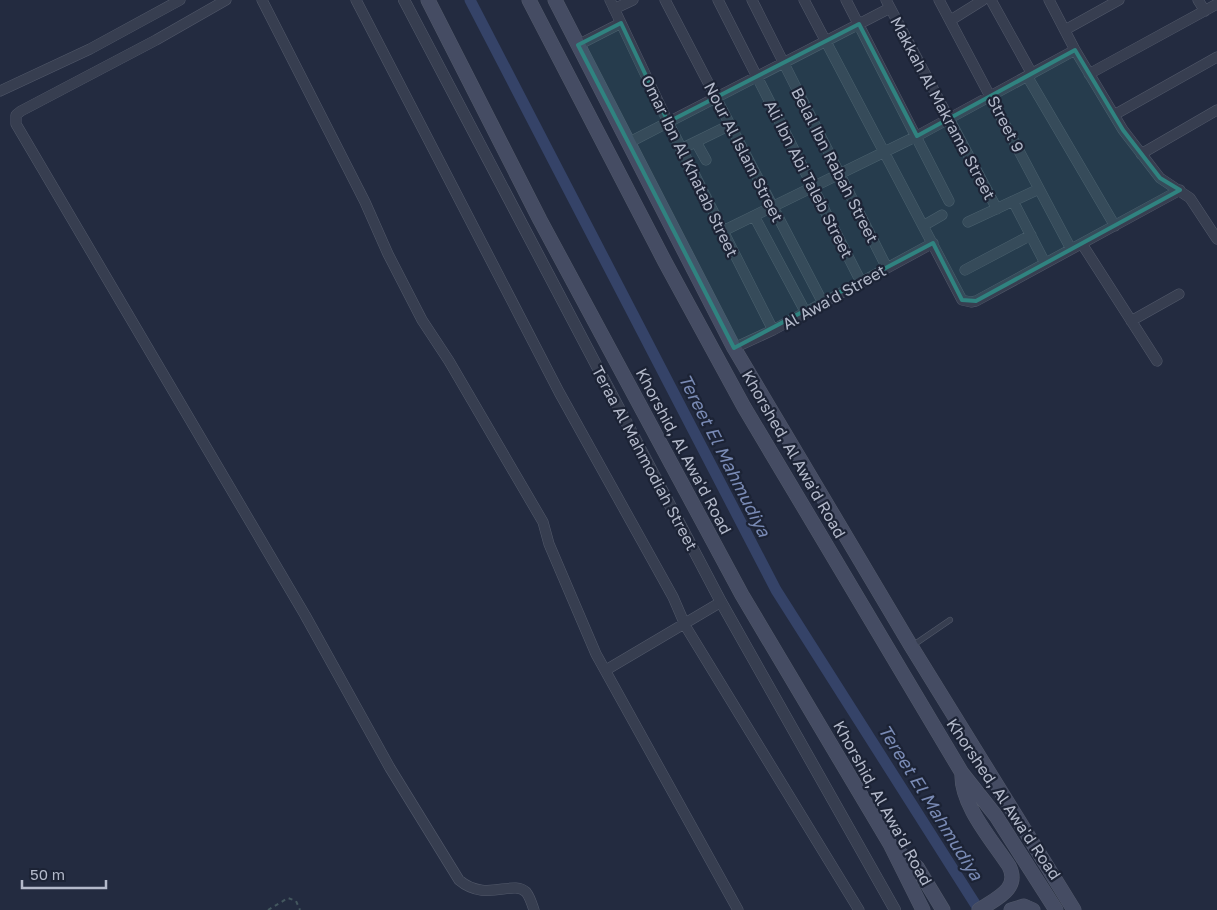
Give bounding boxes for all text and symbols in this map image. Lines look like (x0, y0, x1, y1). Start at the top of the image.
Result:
street label: Makkah Al Makrama Street (886, 13, 1000, 203)
street label: Omar Ibn Al Khatab Street (637, 72, 743, 260)
street label: Nour Al Islam Street (700, 79, 788, 225)
street label: Belal Ibn Rabah Street (787, 84, 883, 246)
street label: Street 9 (983, 92, 1029, 156)
street label: Ali Ibn Abi Taleb Street (761, 97, 857, 261)
street label: Al Awa'd Street (779, 260, 889, 334)
street label: Teraa Al Mahmodiah Street (588, 362, 702, 554)
street label: Khorshid, Al Awa'd Road (632, 364, 736, 538)
street label: Khorshed, Al Awa'd Road (738, 367, 850, 541)
water label: Tereet El Mahmudiya (674, 370, 776, 541)
street label: Khorshed, Al Awa'd Road (942, 715, 1066, 883)
street label: Khorshid, Al Awa'd Road (829, 717, 937, 889)
water label: Tereet El Mahmudiya (874, 720, 988, 885)
scale bar (22, 858, 106, 890)
text: 50 m (30, 865, 65, 883)

